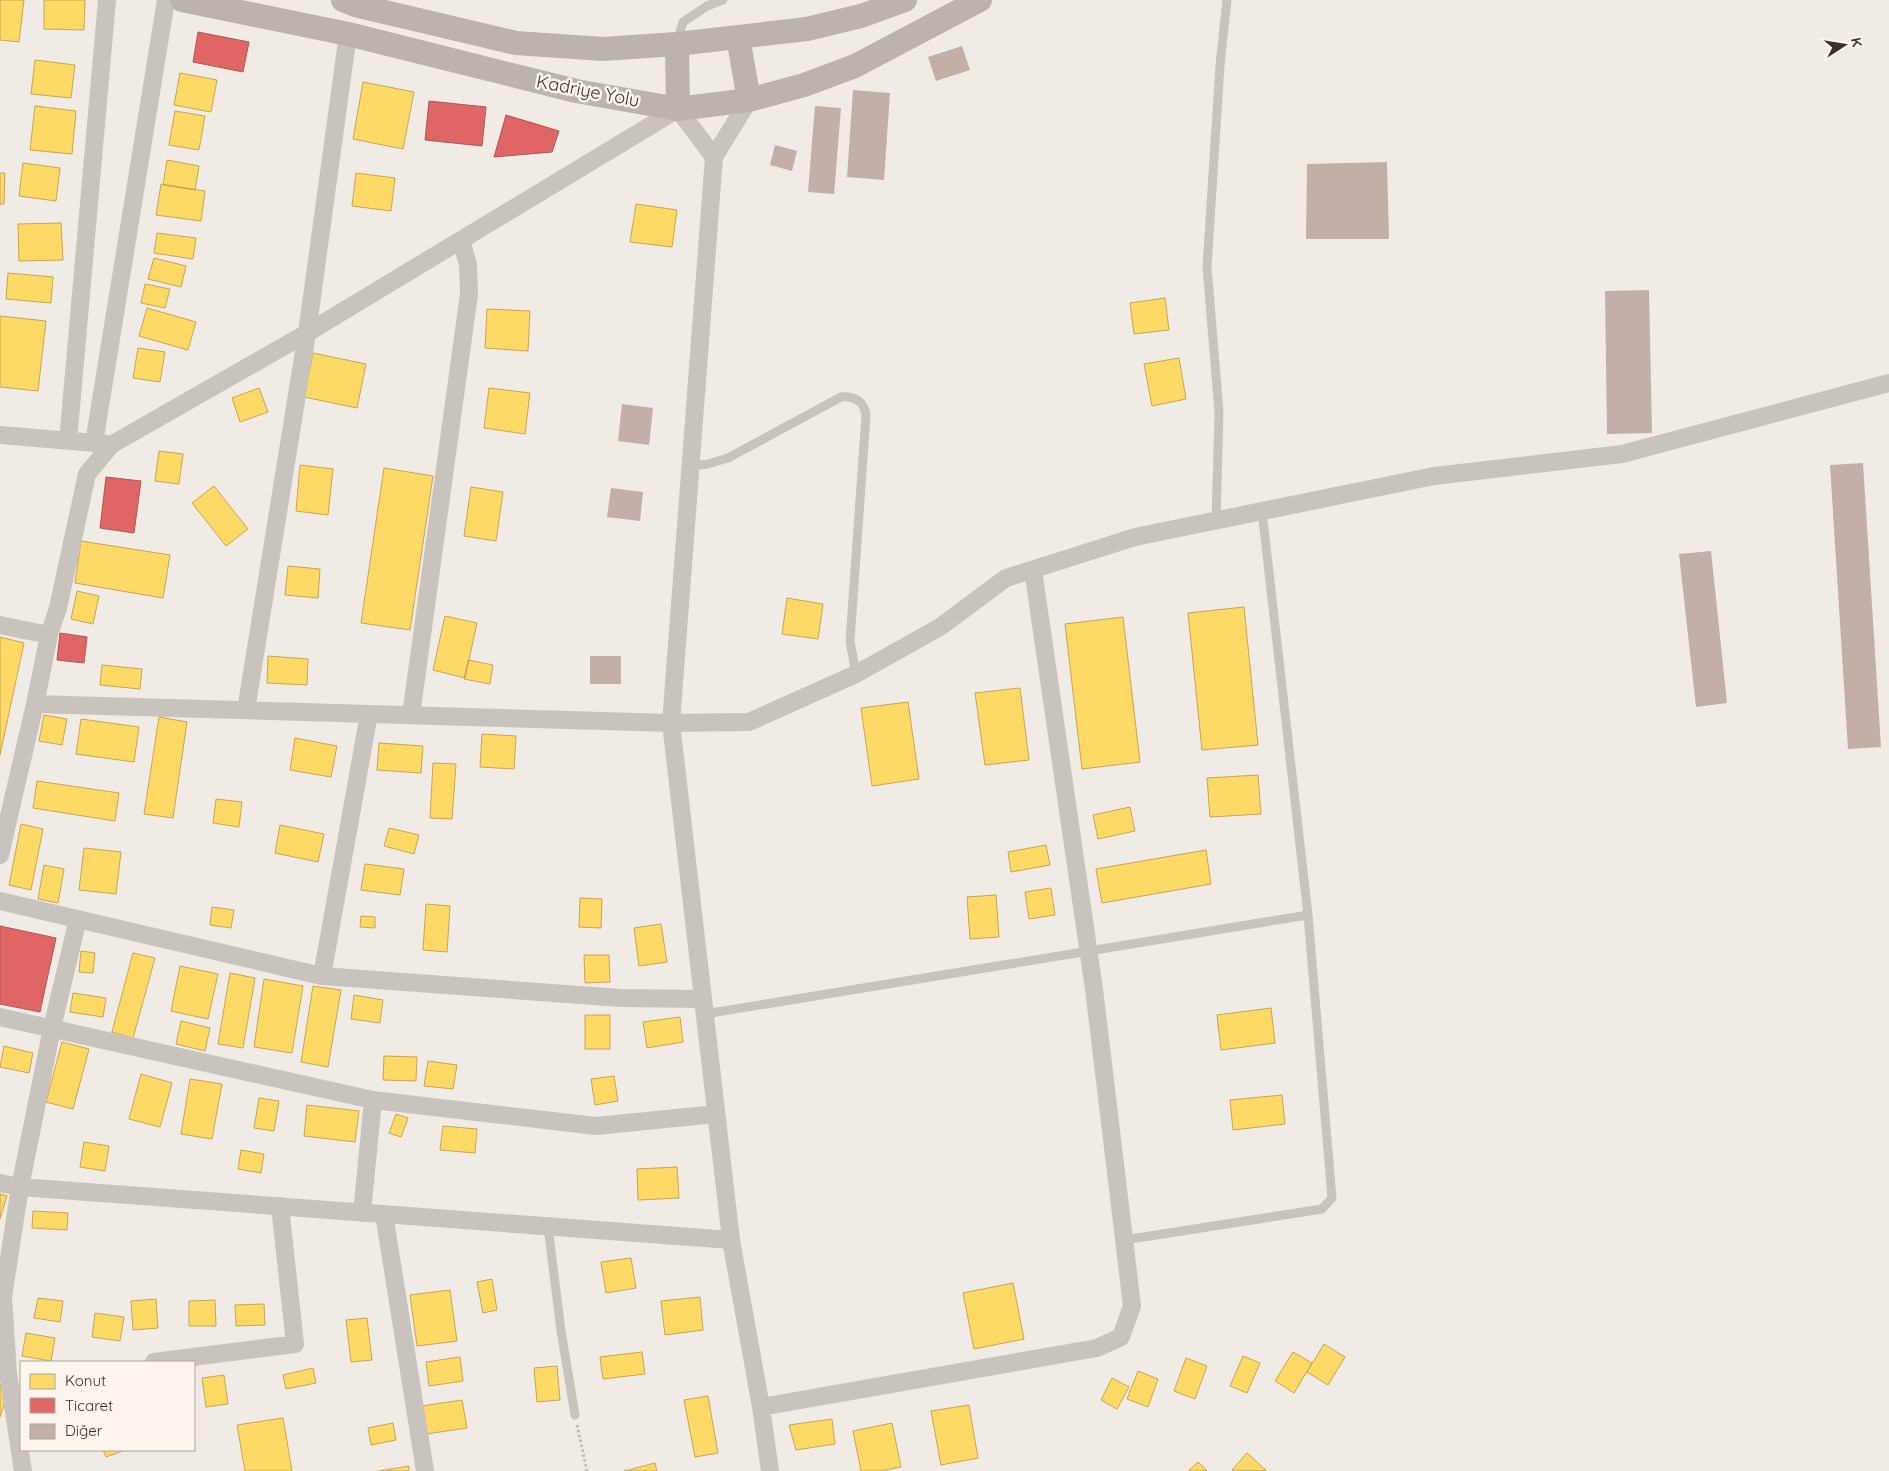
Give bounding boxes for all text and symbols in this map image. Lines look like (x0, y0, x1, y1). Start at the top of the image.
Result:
north arrow (1819, 20, 1869, 70)
text: K (1847, 36, 1866, 49)
street label: Kadriye Yolu (535, 69, 642, 112)
legend (20, 1361, 195, 1451)
text: Konut (65, 1371, 106, 1390)
text: Ticaret (65, 1396, 113, 1415)
text: Diğer (65, 1421, 103, 1440)

